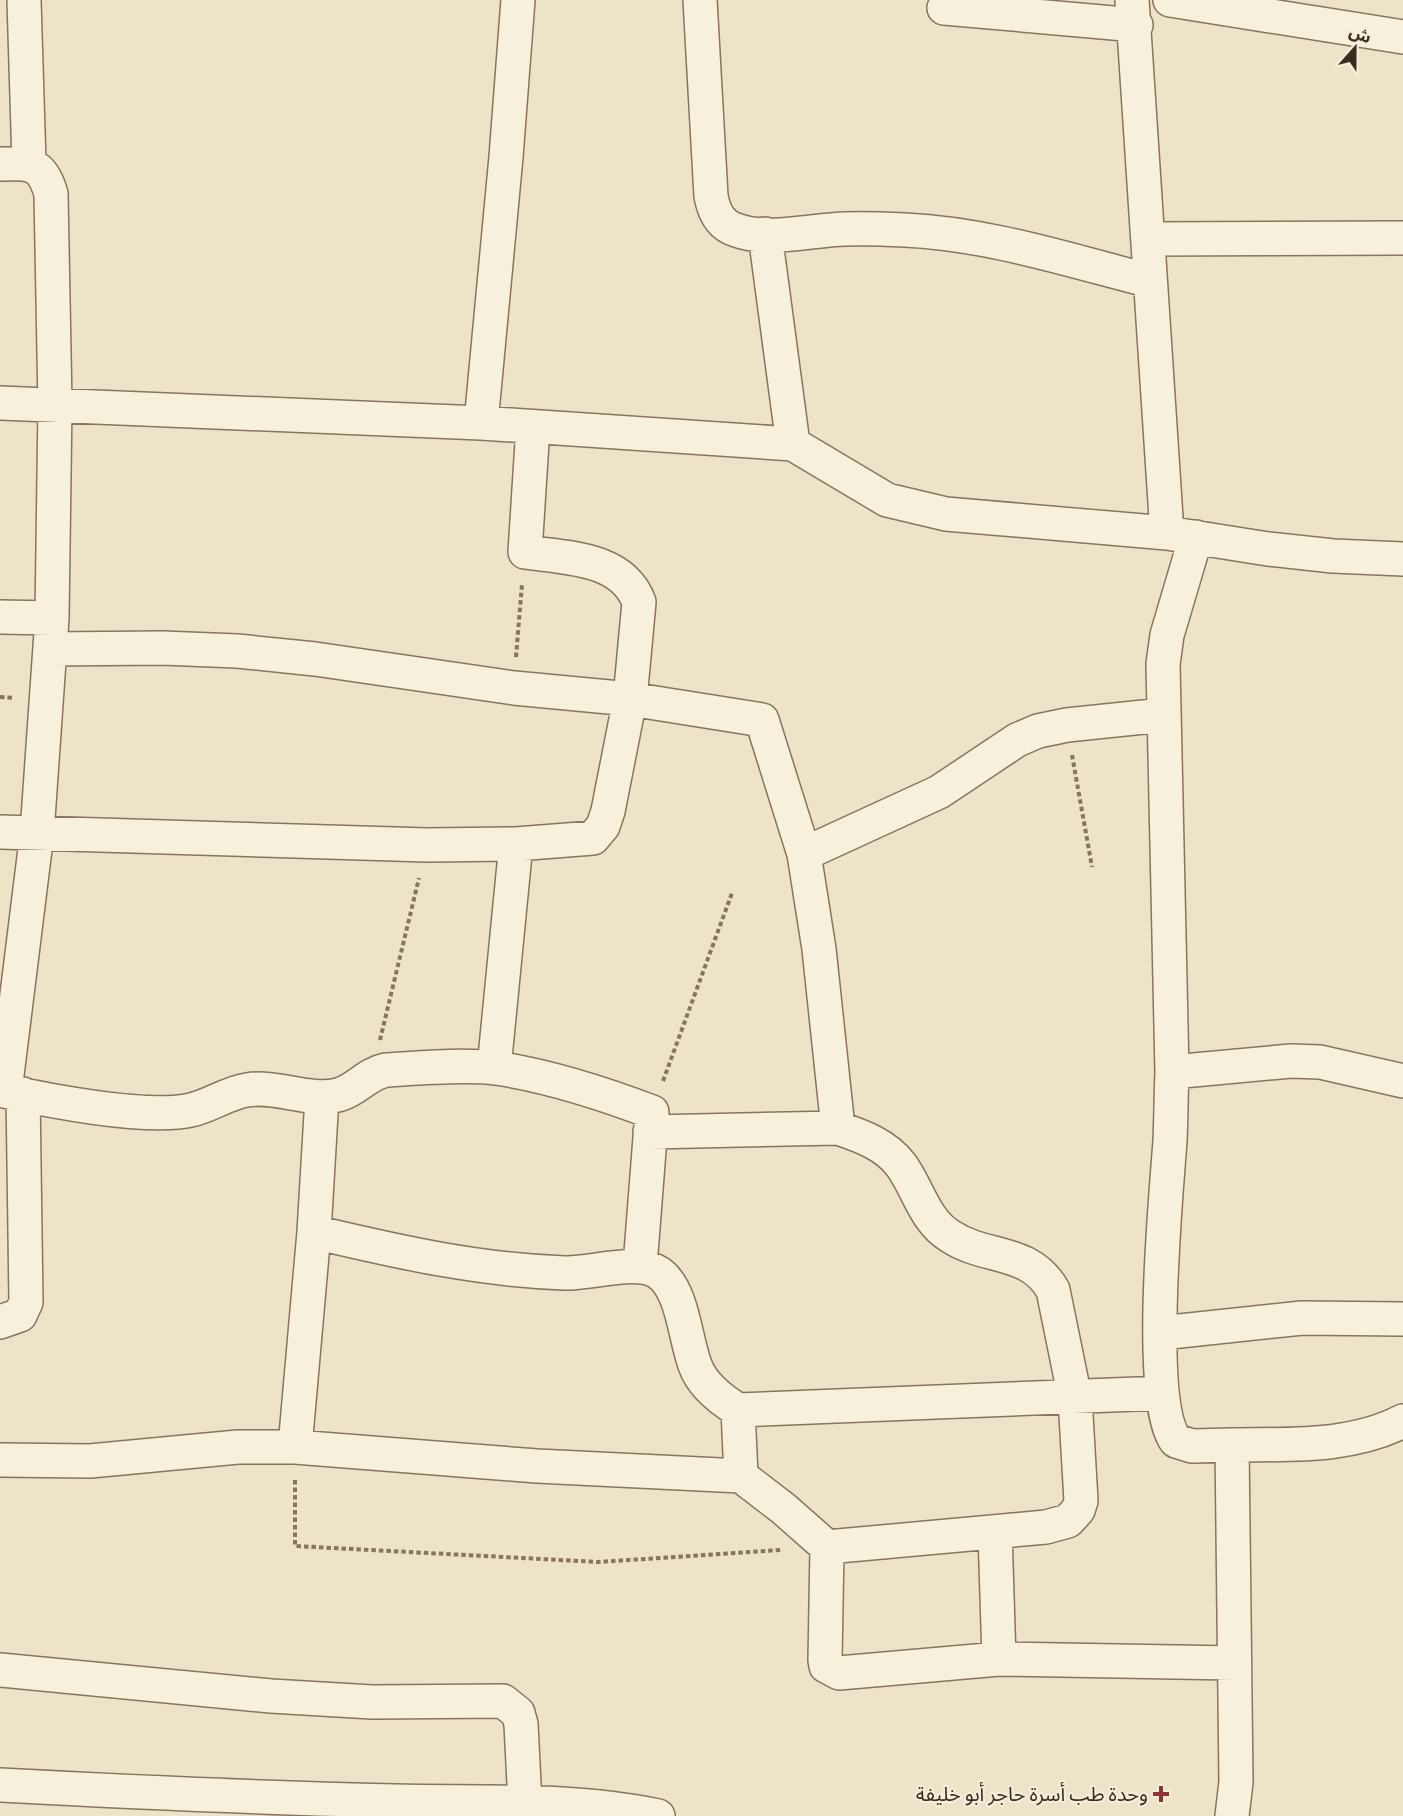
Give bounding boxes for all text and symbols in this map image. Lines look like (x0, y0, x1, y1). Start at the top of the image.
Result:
north arrow (1325, 18, 1385, 78)
text: ش (1347, 22, 1374, 47)
place label: وحدة طب أسرة حاجر أبو خليفة (916, 1782, 1148, 1806)
marker: وحدة طب أسرة حاجر أبو خليفة (1152, 1785, 1170, 1803)

